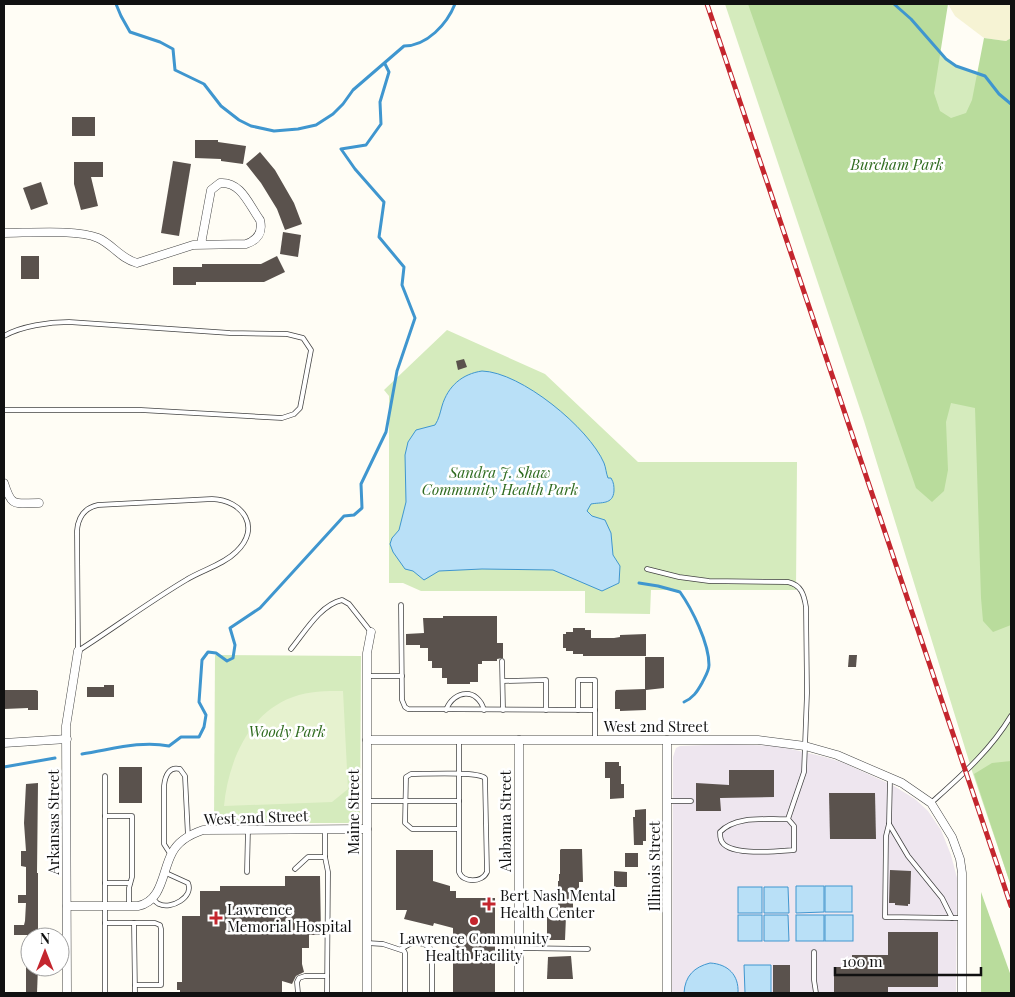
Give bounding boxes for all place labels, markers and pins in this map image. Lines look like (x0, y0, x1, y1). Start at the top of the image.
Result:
place label: Bert Nash Mental Health Center (500, 885, 616, 922)
marker: Bert Nash Mental Health Center (482, 897, 496, 911)
place label: Lawrence Memorial Hospital (227, 899, 352, 936)
marker: Lawrence Memorial Hospital (209, 911, 223, 925)
marker: Lawrence Community Health Facility (468, 915, 480, 927)
place label: Lawrence Community Health Facility (399, 928, 549, 965)

